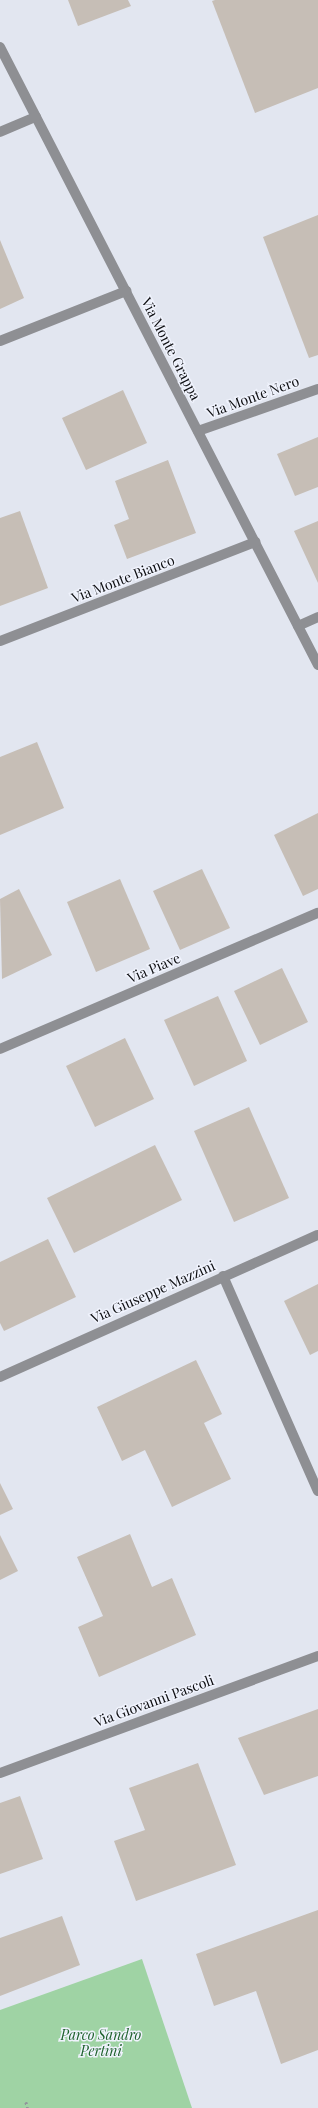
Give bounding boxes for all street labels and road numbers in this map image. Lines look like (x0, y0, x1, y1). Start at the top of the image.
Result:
street label: Via Monte Grappa (138, 295, 204, 403)
street label: Via Monte Nero (205, 373, 301, 421)
street label: Via Monte Bianco (69, 552, 177, 606)
street label: Via Piave (125, 949, 183, 987)
street label: Via Giuseppe Mazzini (88, 1257, 218, 1327)
street label: Via Giovanni Pascoli (92, 1672, 216, 1730)

